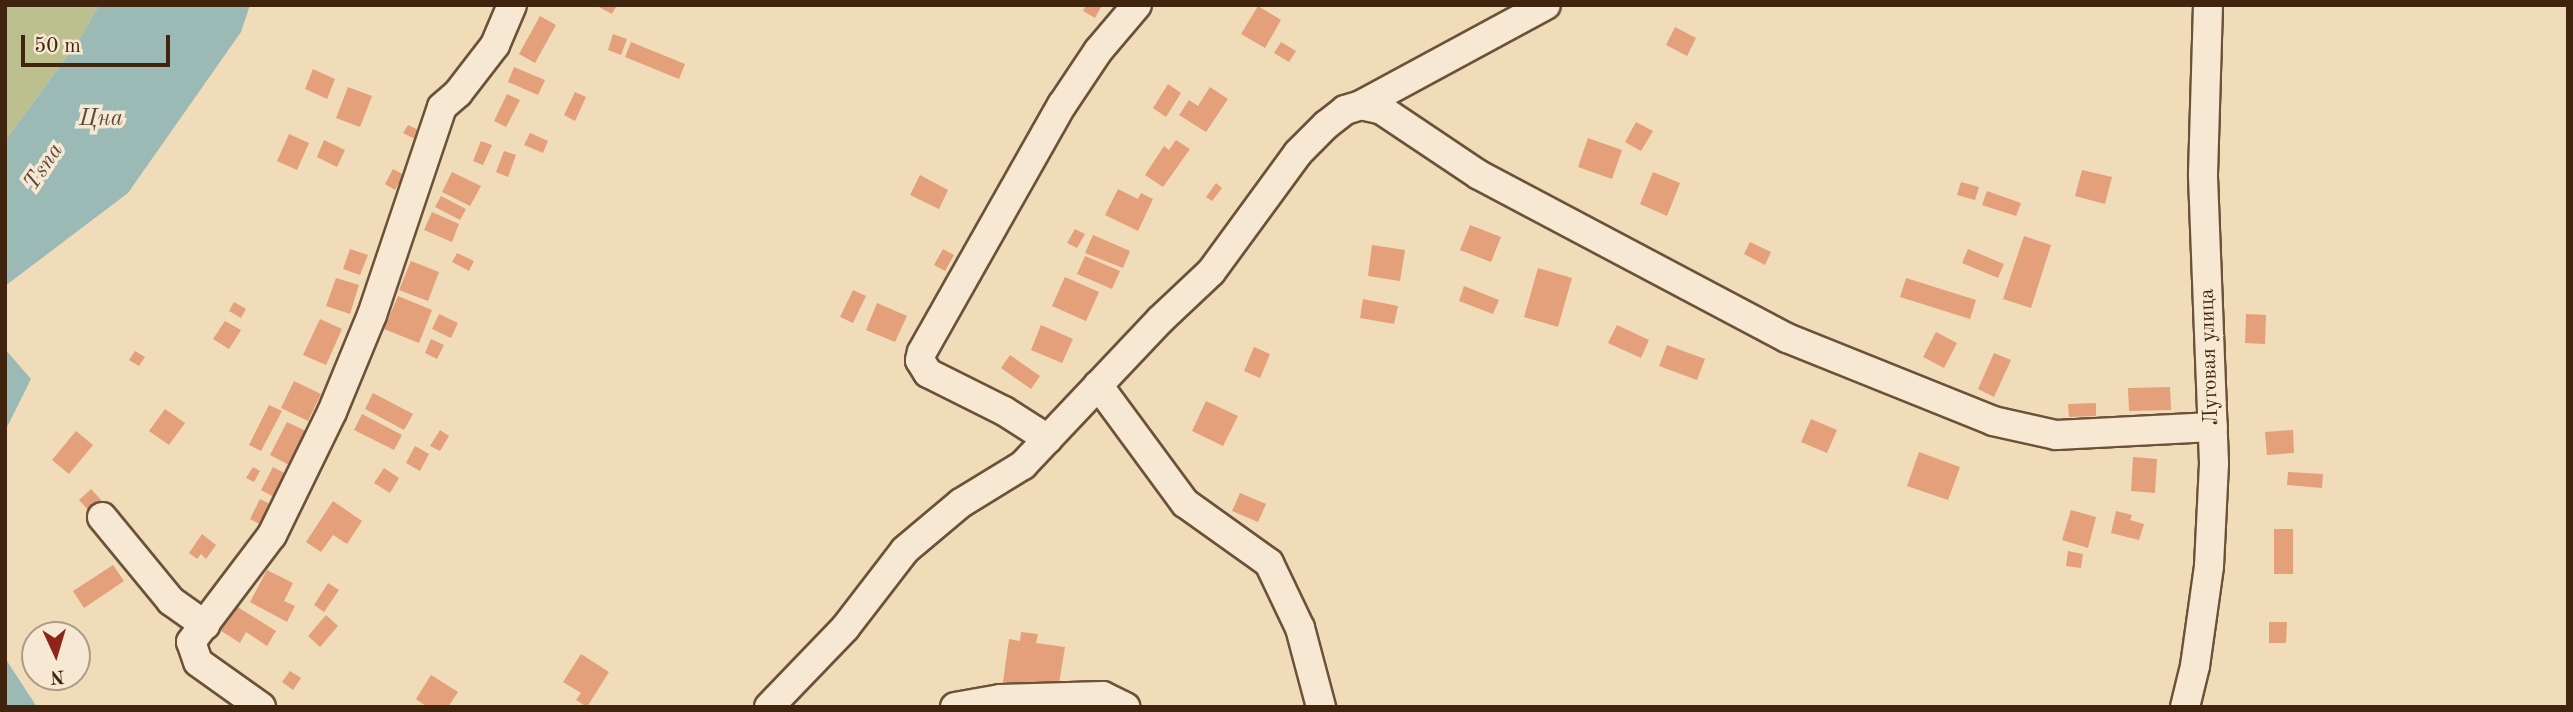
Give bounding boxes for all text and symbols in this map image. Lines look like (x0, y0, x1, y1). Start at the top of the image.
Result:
scale bar (24, 21, 173, 65)
text: 50 m (34, 36, 81, 57)
water label: Цна (79, 105, 123, 133)
water label: Tsna (18, 138, 70, 196)
street label: Луговая улица (2195, 288, 2225, 426)
north arrow (21, 621, 91, 691)
text: N (49, 665, 65, 685)

